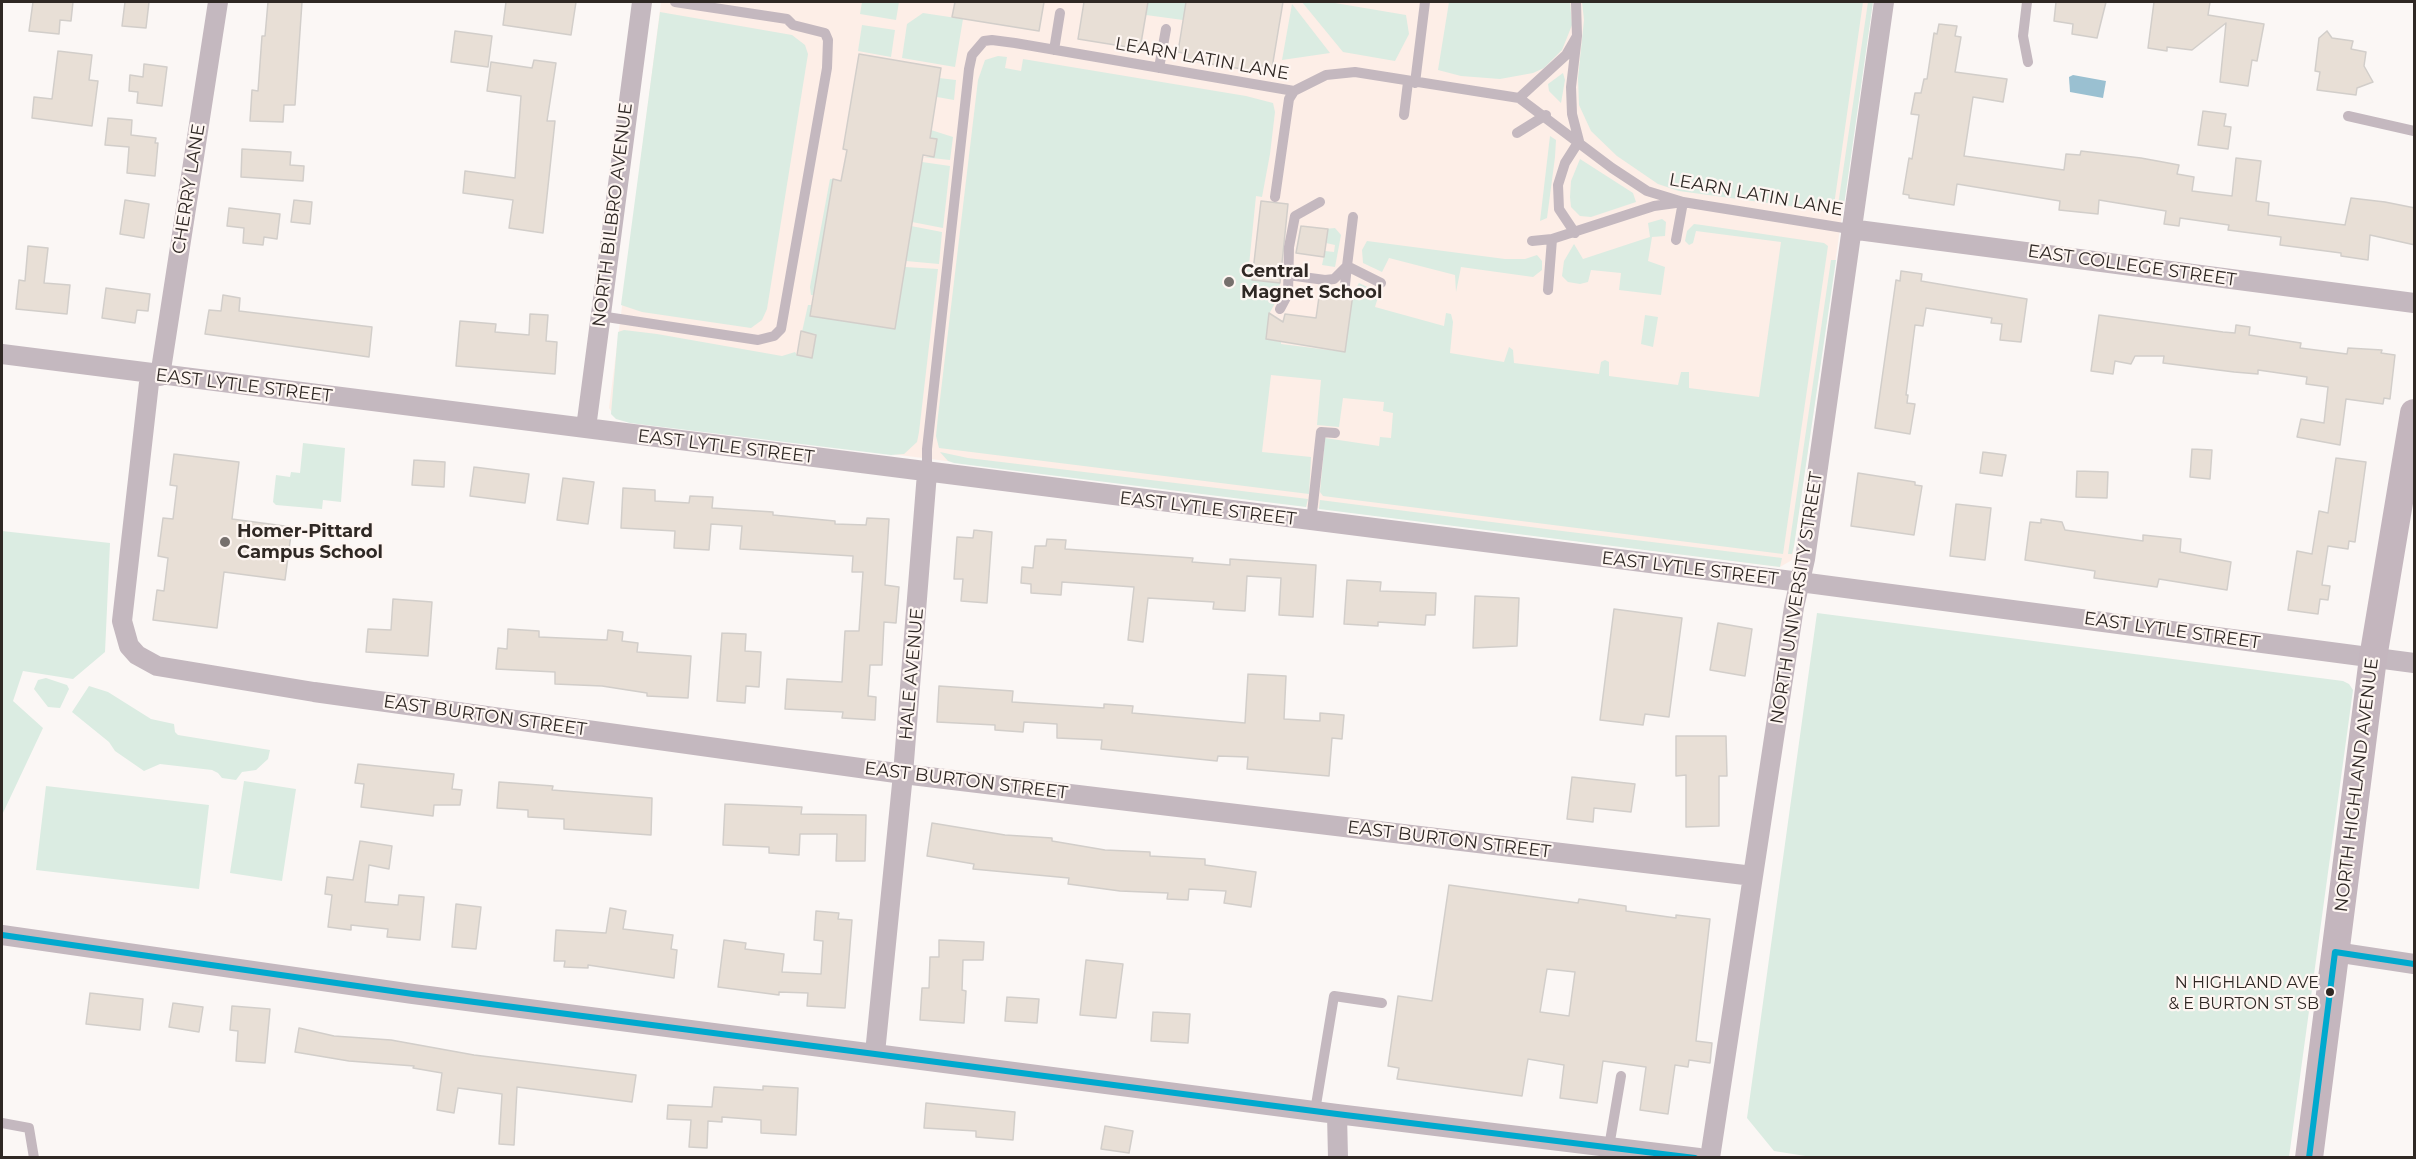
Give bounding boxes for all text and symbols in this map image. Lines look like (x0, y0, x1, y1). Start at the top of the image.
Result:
street label: LEARN LATIN LANE (1113, 33, 1291, 85)
street label: NORTH BILBRO AVENUE (589, 102, 637, 328)
street label: CHERRY LANE (168, 122, 210, 256)
street label: LEARN LATIN LANE (1667, 169, 1845, 221)
street label: EAST COLLEGE STREET (2026, 241, 2238, 291)
place label: Central Magnet School (1241, 261, 1382, 304)
marker: Central Magnet School (1222, 275, 1236, 289)
street label: EAST LYTLE STREET (154, 364, 334, 408)
street label: EAST LYTLE STREET (636, 425, 816, 469)
street label: NORTH UNIVERSITY STREET (1766, 470, 1828, 726)
street label: EAST LYTLE STREET (1118, 487, 1298, 531)
place label: Homer-Pittard Campus School (237, 521, 383, 564)
marker: Homer-Pittard Campus School (218, 535, 232, 549)
street label: EAST LYTLE STREET (1600, 547, 1780, 591)
street label: HALE AVENUE (895, 607, 929, 741)
street label: EAST LYTLE STREET (2082, 608, 2262, 654)
street label: NORTH HIGHLAND AVENUE (2331, 657, 2383, 913)
street label: EAST BURTON STREET (382, 691, 588, 741)
street label: EAST BURTON STREET (863, 758, 1069, 804)
street label: EAST BURTON STREET (1346, 817, 1552, 863)
place label: N HIGHLAND AVE & E BURTON ST SB (2168, 973, 2319, 1011)
marker: N HIGHLAND AVE & E BURTON ST SB (2324, 986, 2336, 998)

